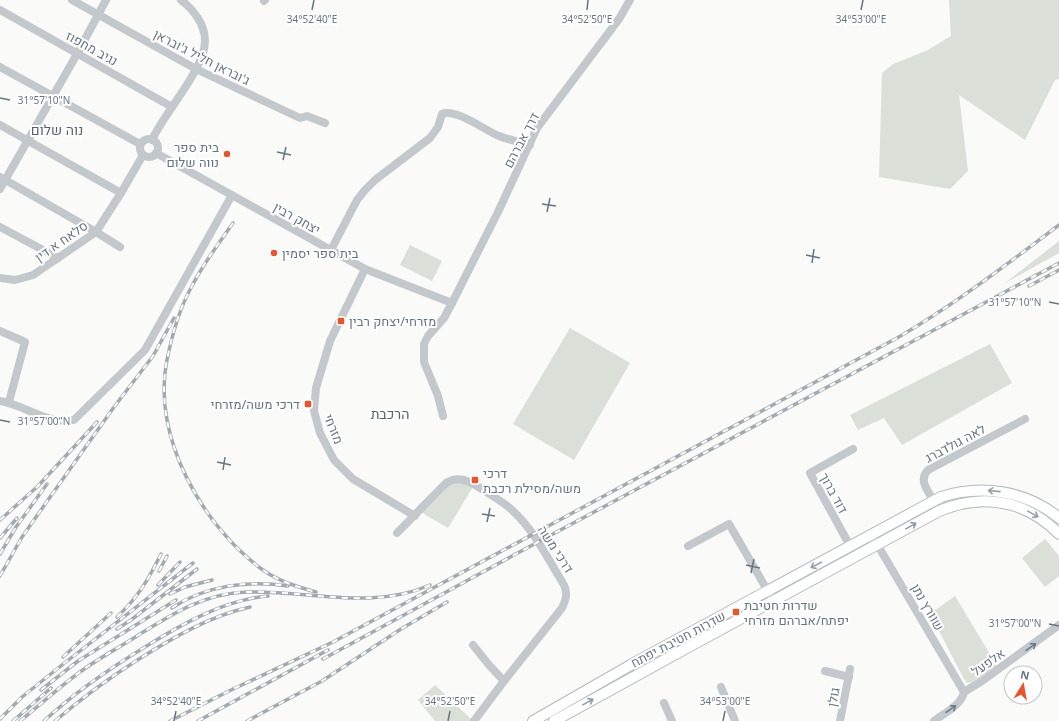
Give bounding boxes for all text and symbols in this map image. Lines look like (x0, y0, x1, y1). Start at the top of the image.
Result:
text: 34°52'40"E (287, 12, 337, 26)
text: 34°52'50"E (562, 12, 612, 26)
text: 34°53'00"E (836, 12, 886, 26)
street label: ג'ובראן חליל ג'ובראן (151, 25, 253, 89)
street label: נגיב מחפוז (63, 26, 121, 70)
text: 31°57'10"N (18, 93, 70, 107)
street label: דרך אברהם (499, 109, 543, 171)
district label: נוה שלום (31, 120, 83, 139)
place label: בית ספר נווה שלום (167, 138, 219, 171)
marker: בית ספר נווה שלום (222, 149, 232, 159)
street label: יצחק רבין (270, 198, 324, 238)
street label: סלאח א דין (31, 216, 91, 266)
place label: בית ספר יסמין (282, 244, 359, 262)
marker: בית ספר יסמין (269, 248, 279, 258)
text: 31°57'10"N (989, 295, 1041, 309)
place label: מזרחי/יצחק רבין (349, 312, 436, 330)
marker: מזרחי/יצחק רבין (336, 316, 346, 326)
place label: דרכי משה/מזרחי (210, 395, 300, 413)
marker: דרכי משה/מזרחי (303, 399, 313, 409)
district label: הרכבת (371, 404, 409, 423)
street label: מזרחי (320, 411, 348, 447)
text: 31°57'00"N (18, 414, 70, 428)
street label: לאה גולדברג (921, 419, 989, 467)
place label: דרכי משה/מסילת רכבת (483, 464, 581, 497)
street label: דוד ברוך (815, 469, 853, 517)
marker: דרכי משה/מסילת רכבת (470, 475, 480, 485)
one-way arrow (988, 487, 1001, 495)
one-way arrow (1027, 511, 1039, 518)
one-way arrow (905, 521, 917, 529)
street label: דרכי משה (534, 522, 578, 577)
one-way arrow (810, 562, 822, 569)
street label: שוורץ נתן (907, 580, 949, 634)
place label: שדרות חטיבת יפתח/אברהם מזרחי (744, 596, 849, 629)
street label: שדרות חטיבת יפתח (627, 606, 729, 672)
marker: שדרות חטיבת יפתח/אברהם מזרחי (731, 607, 741, 617)
text: 31°57'00"N (989, 616, 1041, 630)
one-way arrow (1025, 643, 1036, 651)
street label: אלפעל (968, 644, 1008, 680)
north arrow (1003, 665, 1043, 705)
text: N (1019, 666, 1031, 683)
street label: גולן (822, 686, 844, 708)
text: 34°52'40"E (151, 694, 201, 708)
text: 34°52'50"E (425, 694, 475, 708)
text: 34°53'00"E (700, 694, 750, 708)
one-way arrow (582, 698, 594, 705)
one-way arrow (945, 705, 956, 713)

